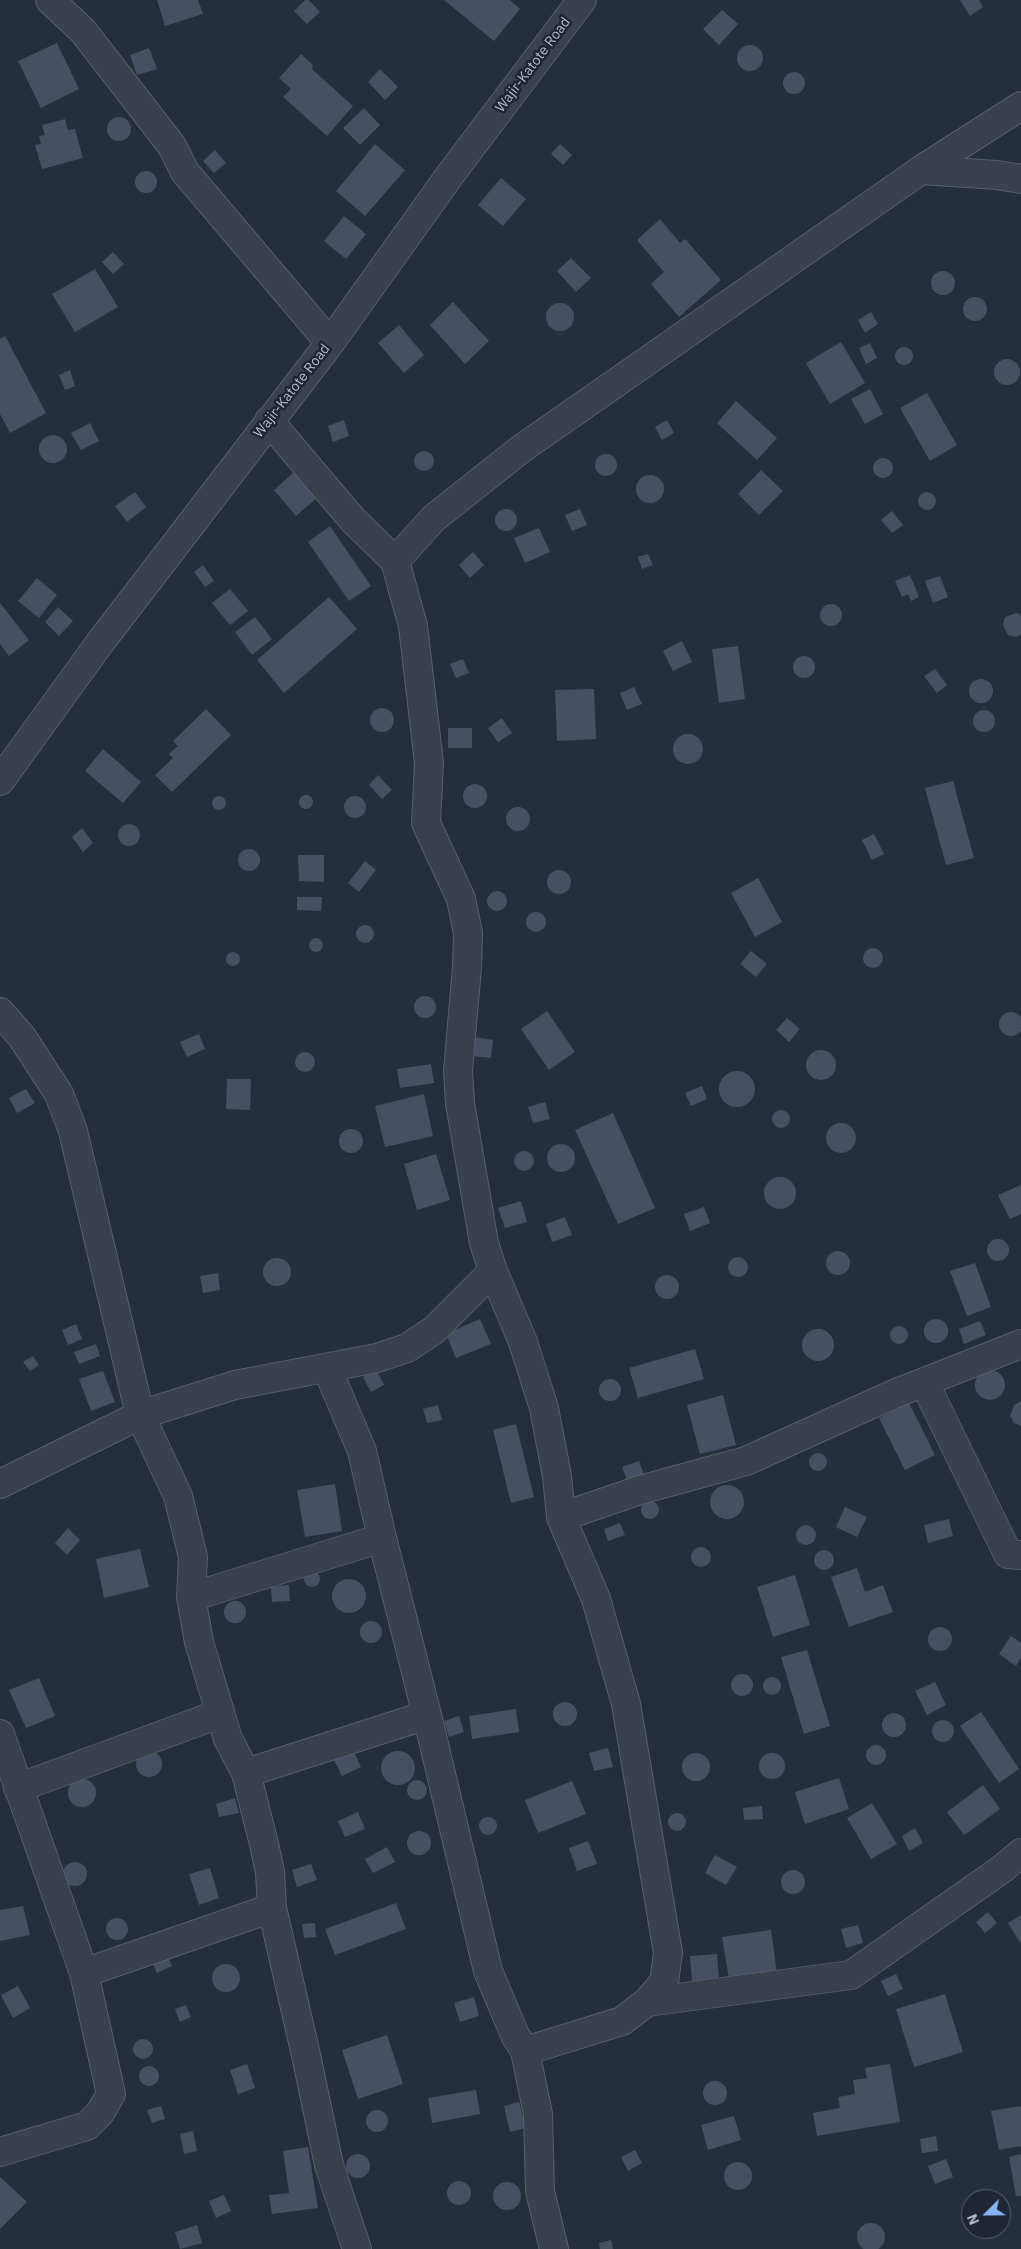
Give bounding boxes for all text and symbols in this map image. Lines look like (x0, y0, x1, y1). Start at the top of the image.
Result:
street label: Wajir-Katote Road (492, 14, 574, 116)
street label: Wajir-Katote Road (250, 341, 334, 441)
north arrow (961, 2189, 1011, 2239)
text: N (963, 2211, 983, 2228)

